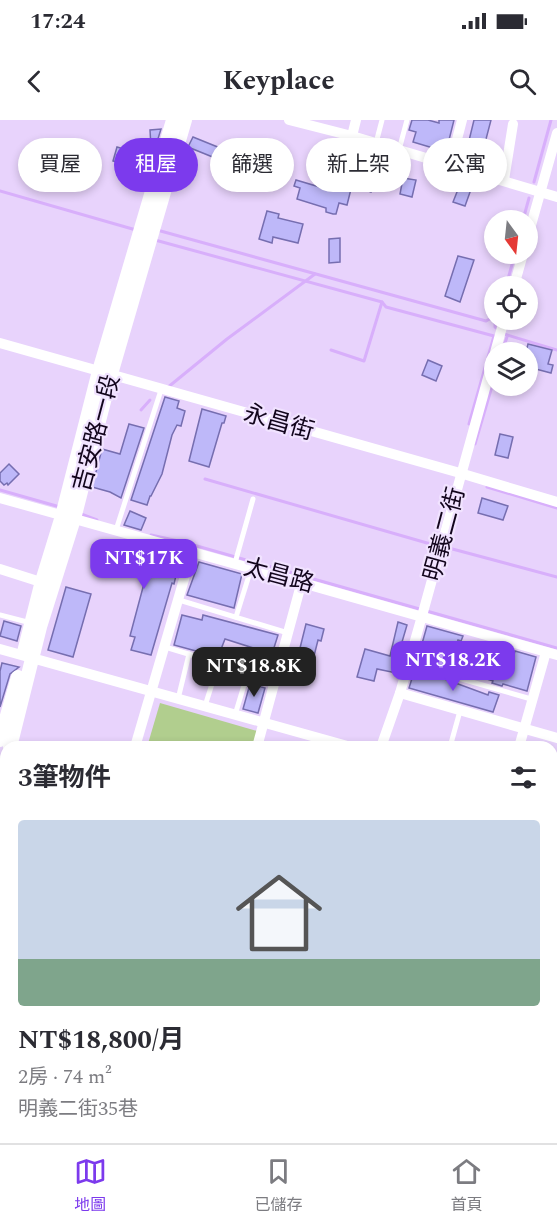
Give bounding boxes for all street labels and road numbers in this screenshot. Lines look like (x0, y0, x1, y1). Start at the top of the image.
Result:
street label: 吉安路一段 (64, 371, 130, 496)
street label: 永昌街 (239, 396, 318, 450)
street label: 明義二街 (415, 483, 475, 585)
street label: 太昌路 (239, 549, 318, 603)

